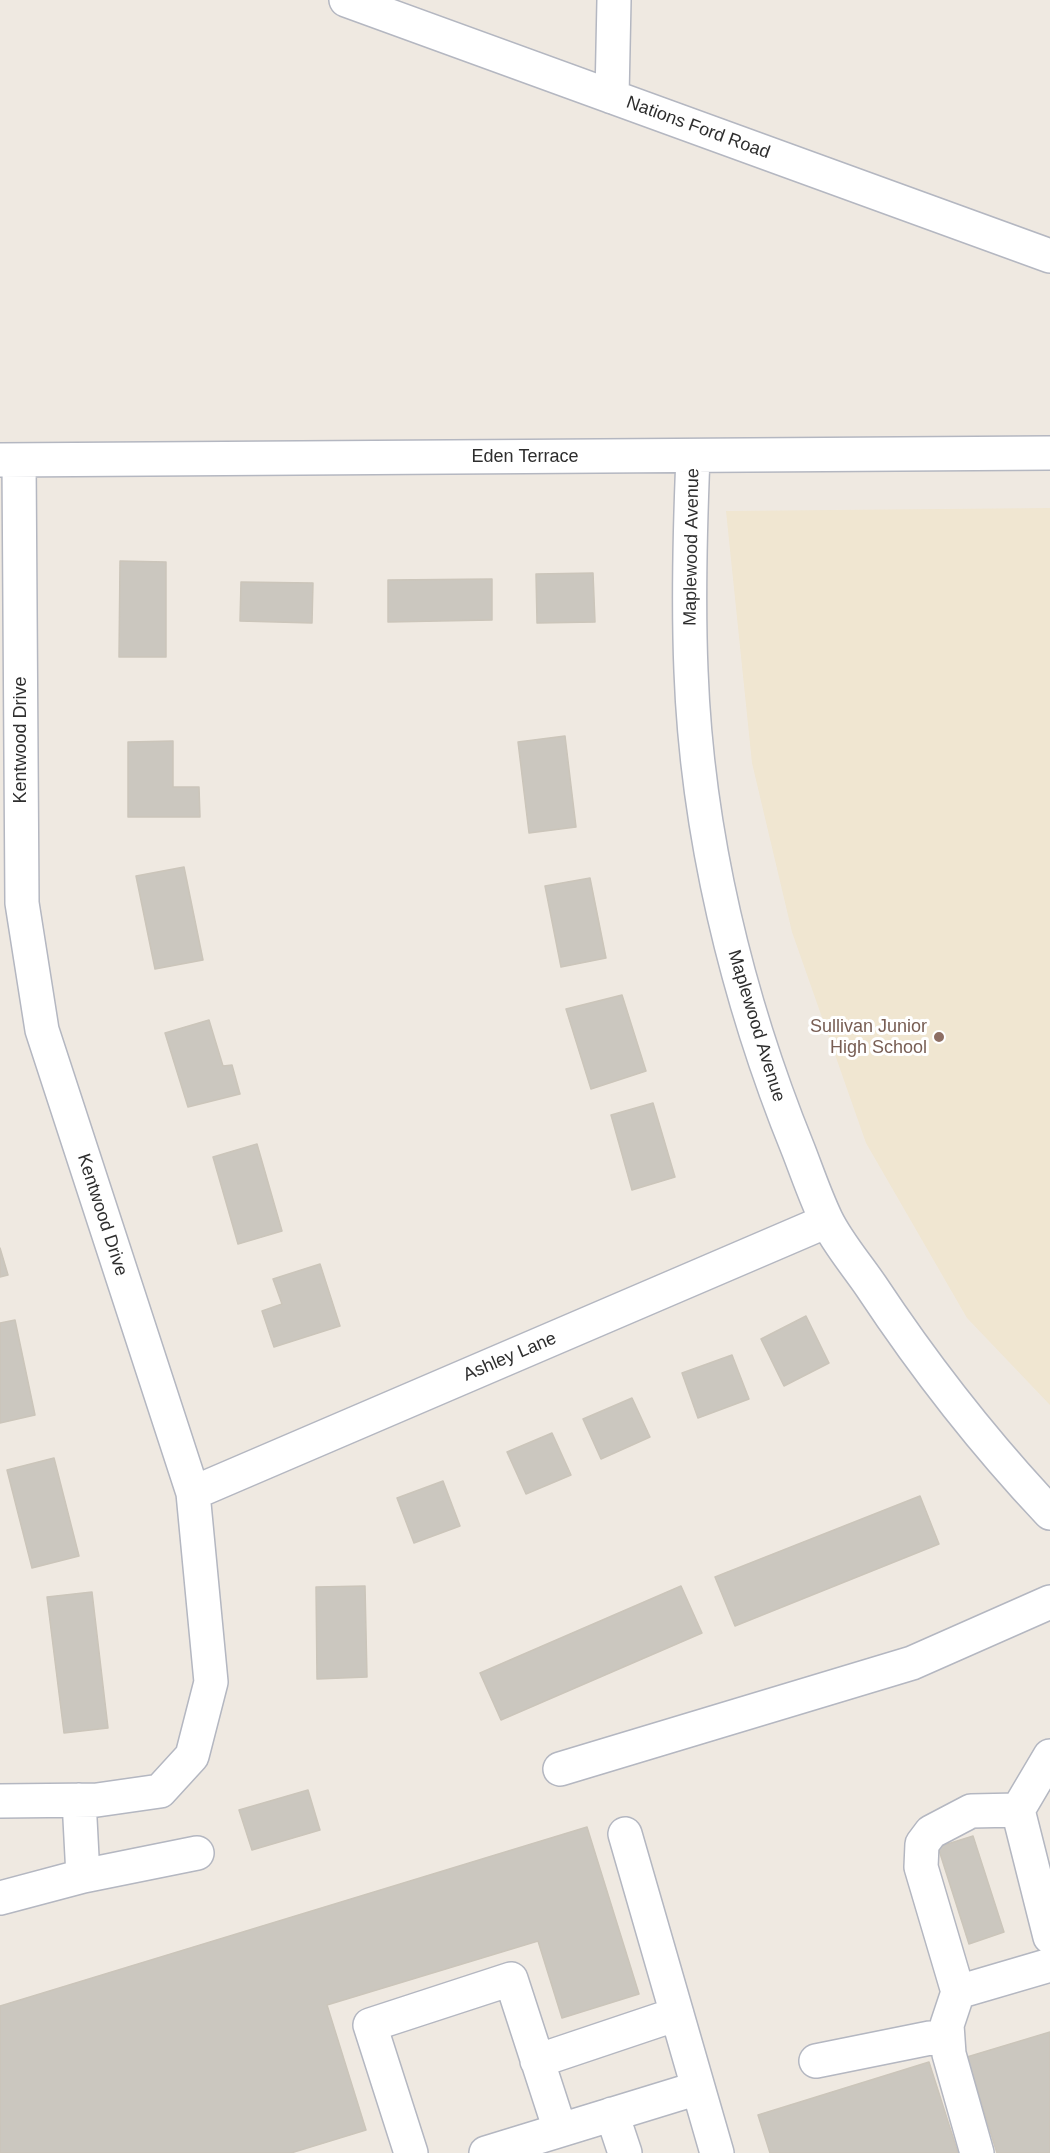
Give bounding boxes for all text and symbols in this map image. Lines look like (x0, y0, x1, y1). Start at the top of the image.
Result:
street label: Nations Ford Road (623, 92, 773, 164)
street label: Eden Terrace (471, 446, 579, 468)
street label: Maplewood Avenue (680, 468, 704, 626)
street label: Kentwood Drive (10, 676, 32, 804)
street label: Maplewood Avenue (723, 947, 789, 1105)
place label: Sullivan Junior High School (810, 1016, 927, 1058)
marker: Sullivan Junior High School (932, 1030, 946, 1044)
street label: Kentwood Drive (72, 1151, 132, 1279)
street label: Ashley Lane (460, 1328, 560, 1386)

